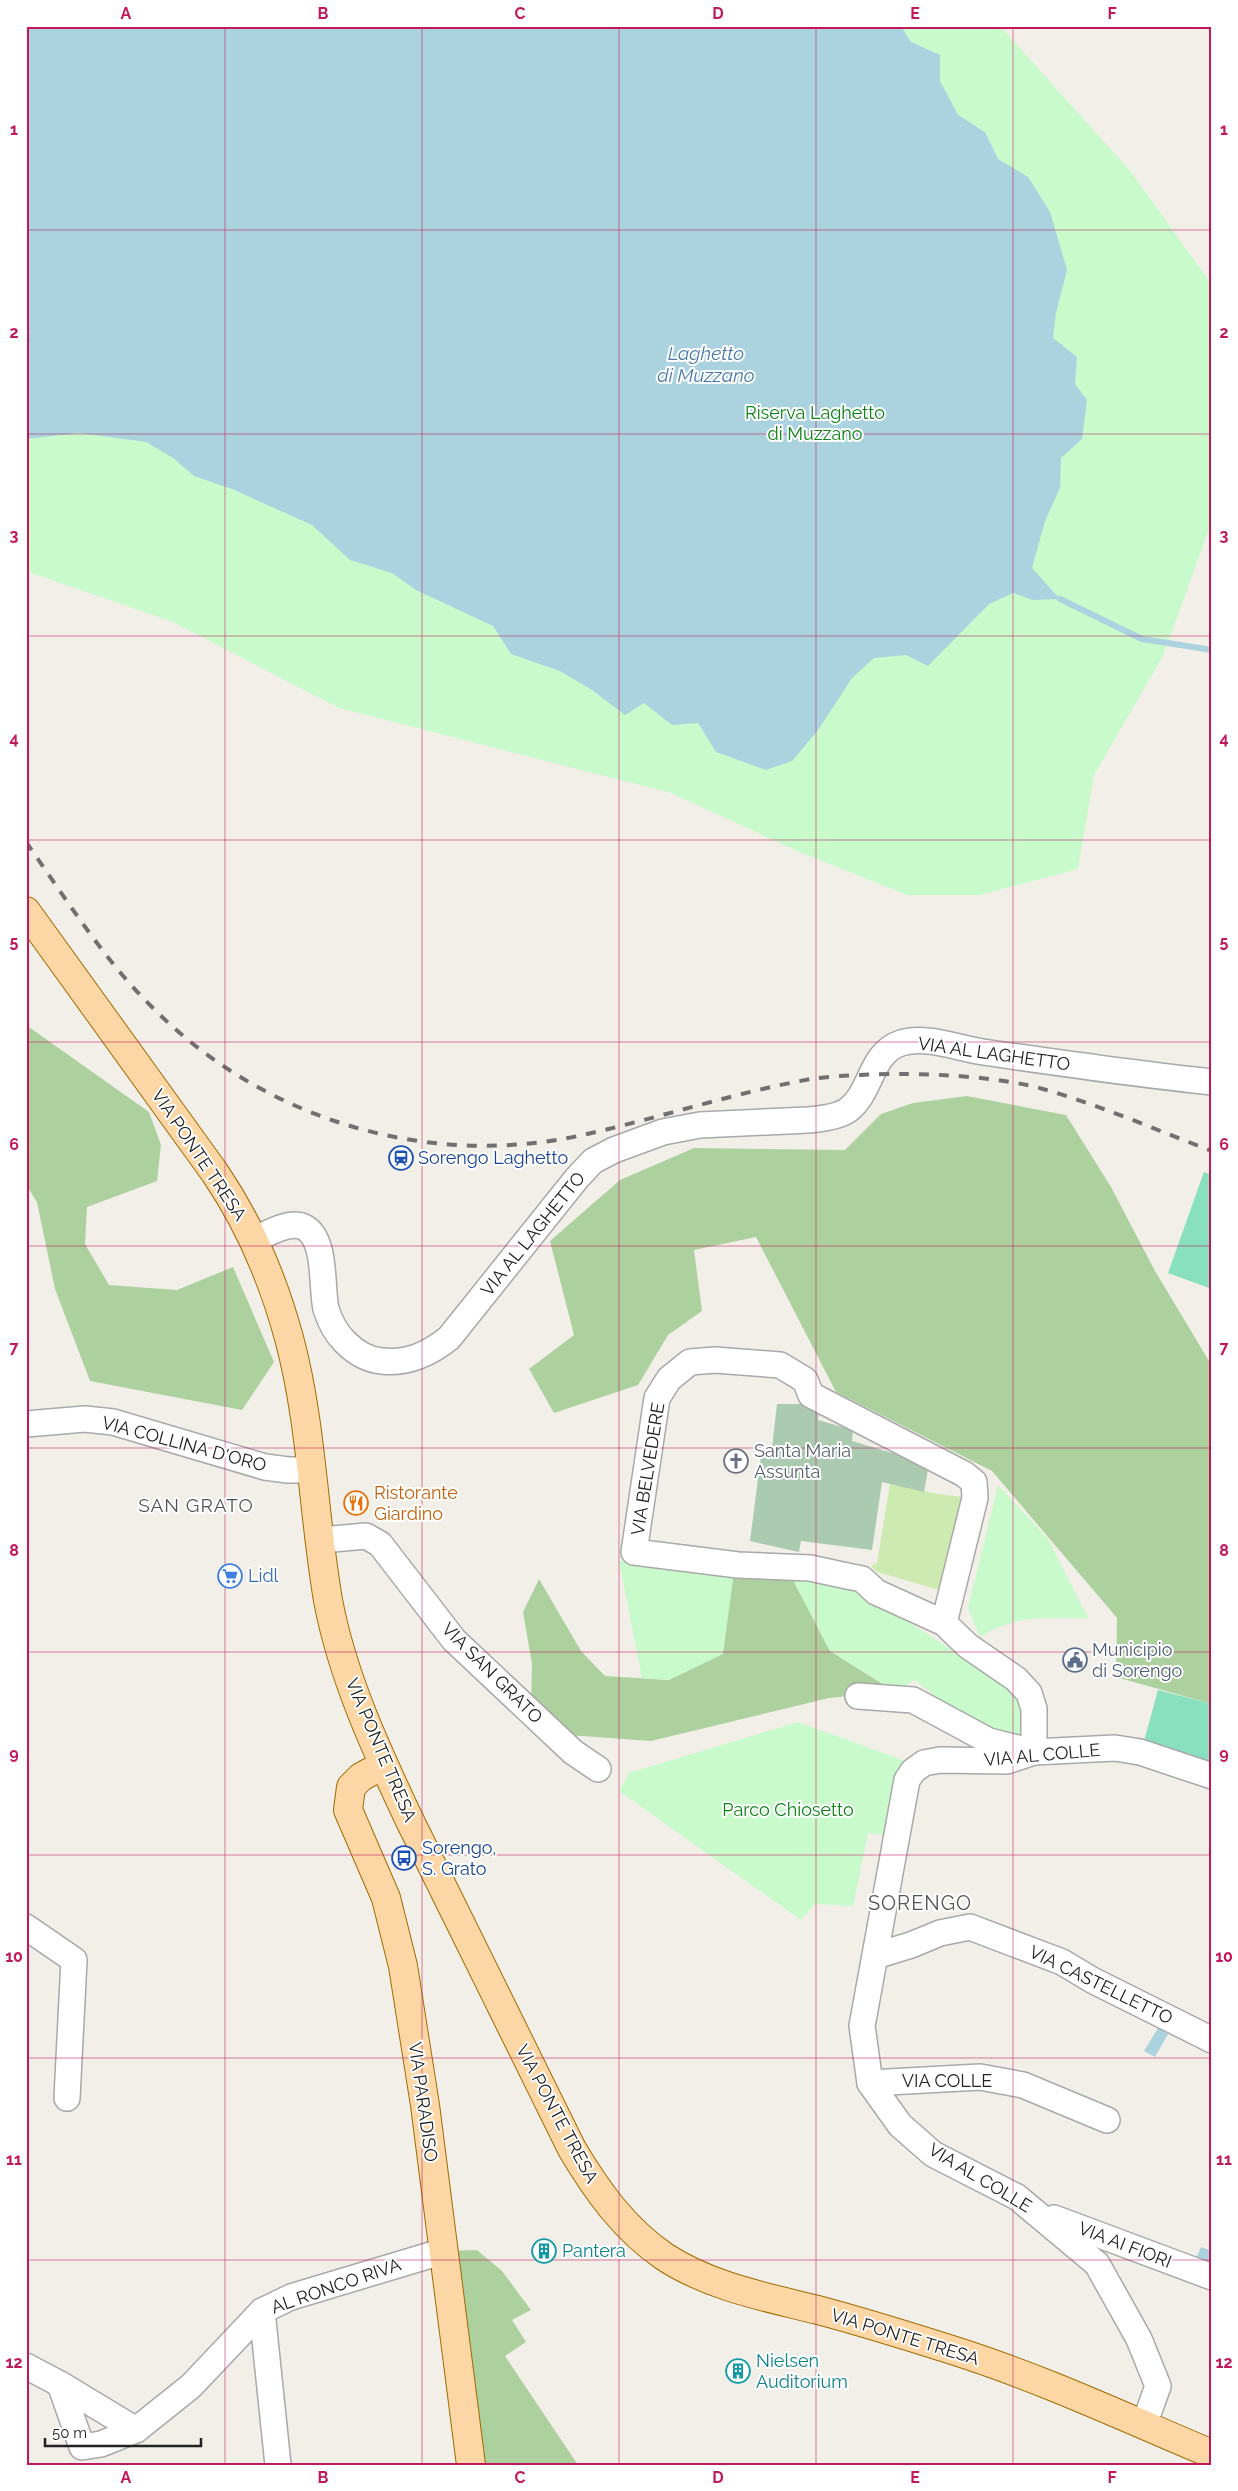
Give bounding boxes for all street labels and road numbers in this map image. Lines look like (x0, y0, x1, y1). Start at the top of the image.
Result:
street label: VIA AL LAGHETTO (917, 1032, 1071, 1075)
street label: VIA PONTE TRESA (148, 1085, 251, 1224)
street label: VIA AL LAGHETTO (476, 1167, 589, 1300)
street label: VIA BELVEDERE (627, 1401, 668, 1537)
street label: VIA COLLINA D'ORO (100, 1411, 269, 1476)
street label: VIA SAN GRATO (438, 1618, 547, 1727)
street label: VIA PONTE TRESA (342, 1675, 421, 1825)
street label: VIA AL COLLE (983, 1739, 1101, 1770)
street label: VIA CASTELLETTO (1026, 1941, 1176, 2028)
street label: VIA PARADISO (405, 2041, 442, 2163)
street label: VIA PONTE TRESA (512, 2041, 603, 2187)
street label: VIA COLLE (902, 2070, 992, 2091)
street label: VIA AL COLLE (925, 2139, 1036, 2217)
street label: VIA AI FIORI (1076, 2217, 1175, 2272)
street label: AL RONCO RIVA (268, 2253, 403, 2318)
street label: VIA PONTE TRESA (828, 2304, 982, 2369)

